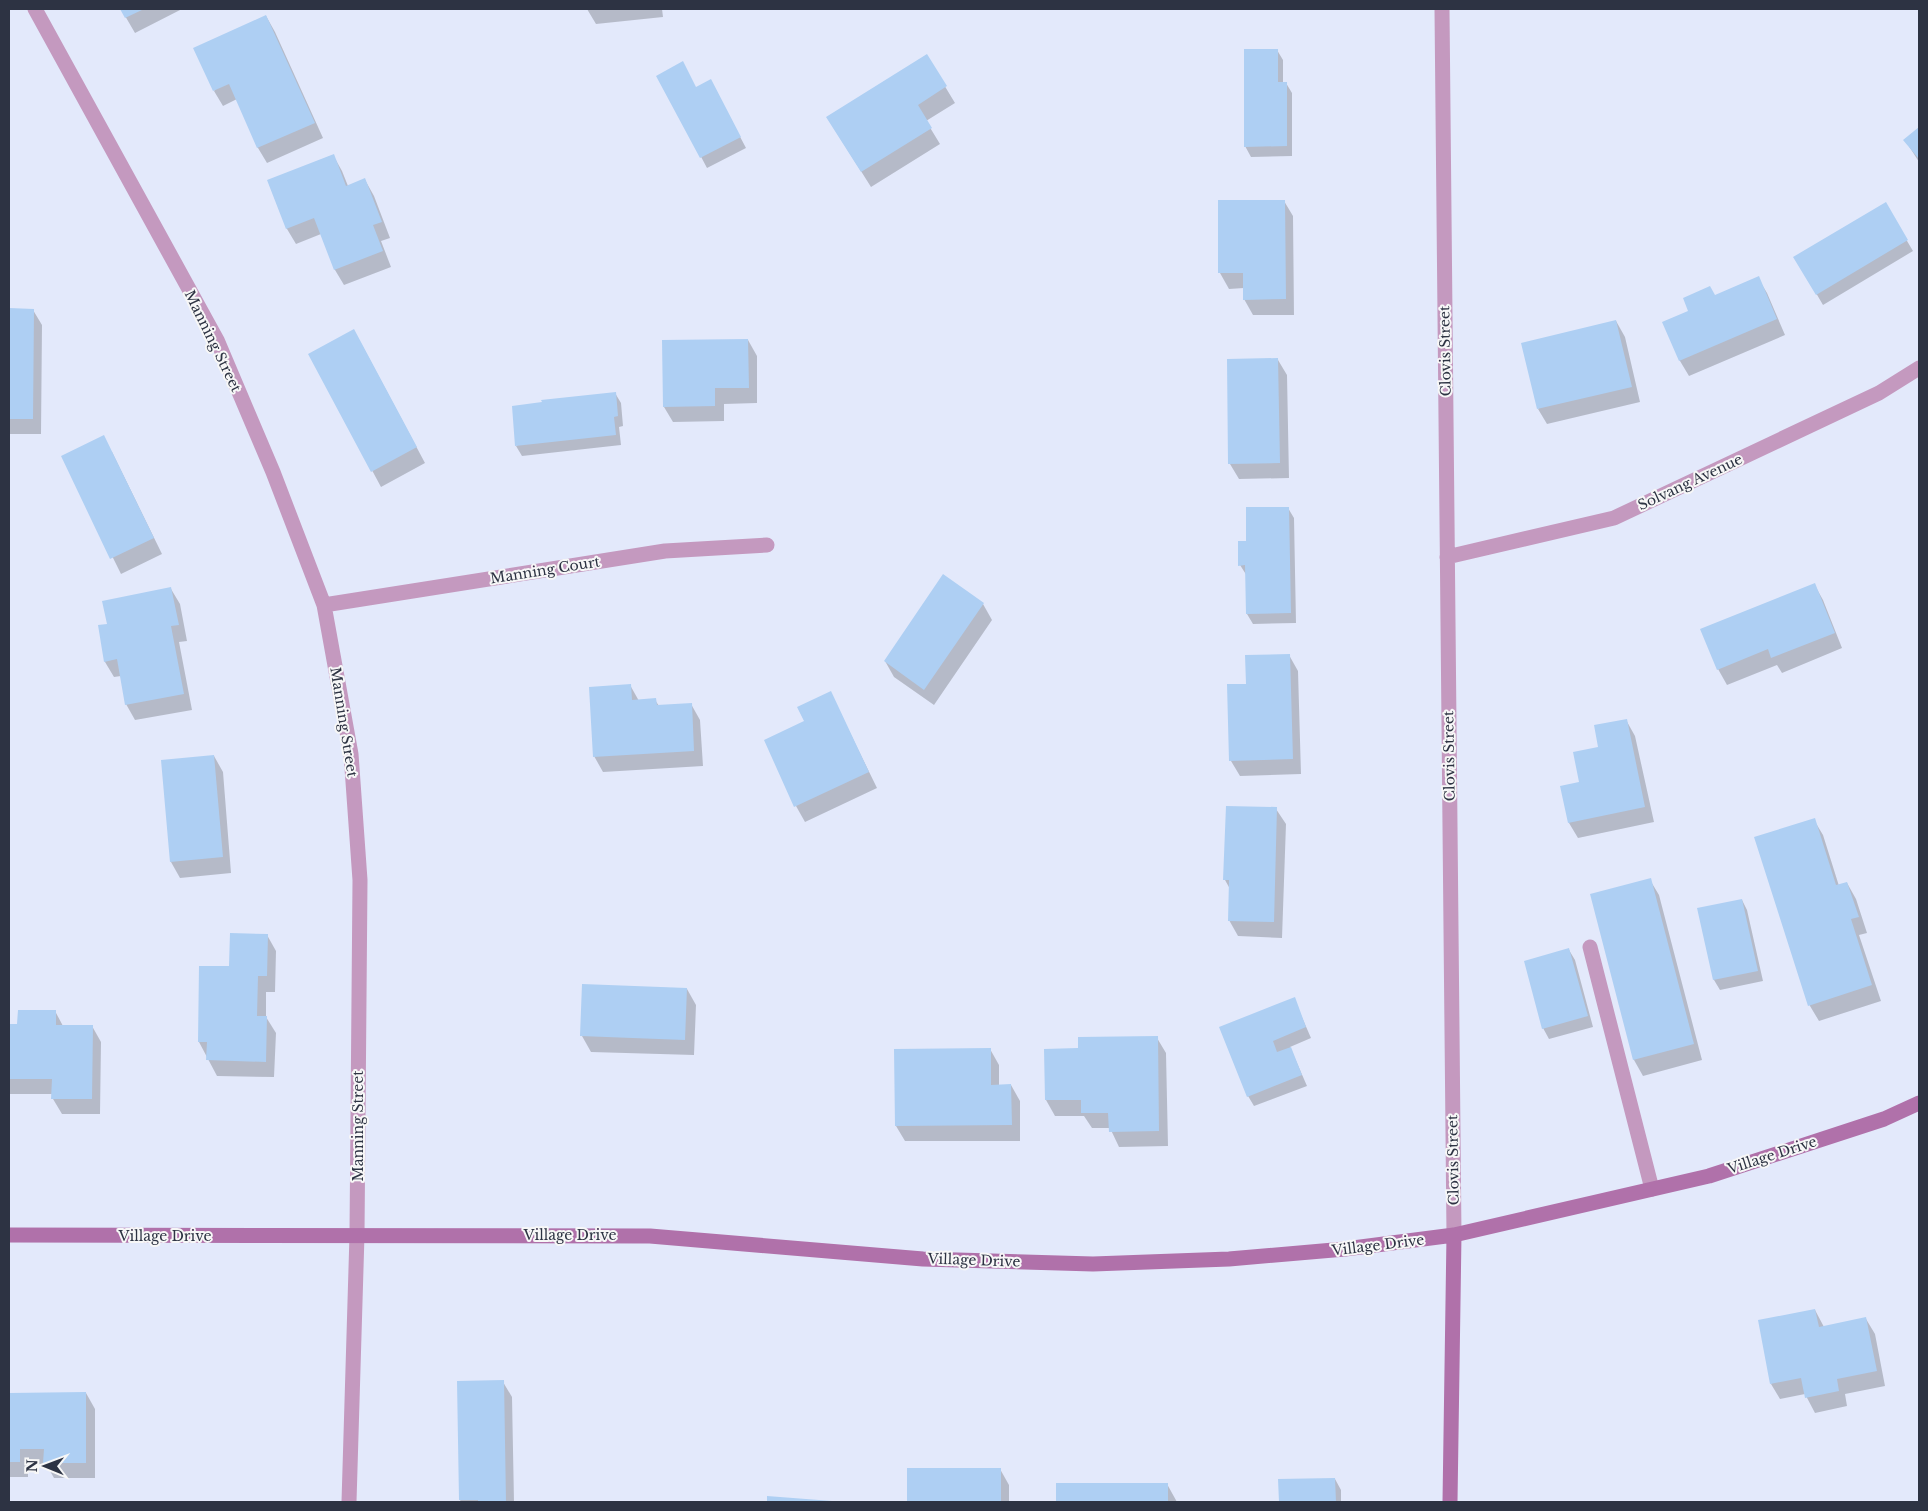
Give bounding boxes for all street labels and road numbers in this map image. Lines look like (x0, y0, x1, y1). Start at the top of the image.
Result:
street label: Manning Street (181, 287, 246, 396)
street label: Clovis Street (1435, 305, 1455, 396)
street label: Solvang Avenue (1635, 450, 1745, 514)
street label: Manning Court (489, 552, 602, 588)
street label: Manning Street (326, 666, 362, 779)
street label: Clovis Street (1439, 710, 1459, 801)
street label: Manning Street (349, 1070, 367, 1182)
street label: Clovis Street (1443, 1114, 1463, 1205)
street label: Village Drive (1724, 1132, 1819, 1178)
street label: Village Drive (523, 1226, 616, 1244)
street label: Village Drive (118, 1227, 211, 1245)
street label: Village Drive (1330, 1230, 1425, 1260)
street label: Village Drive (926, 1249, 1021, 1271)

